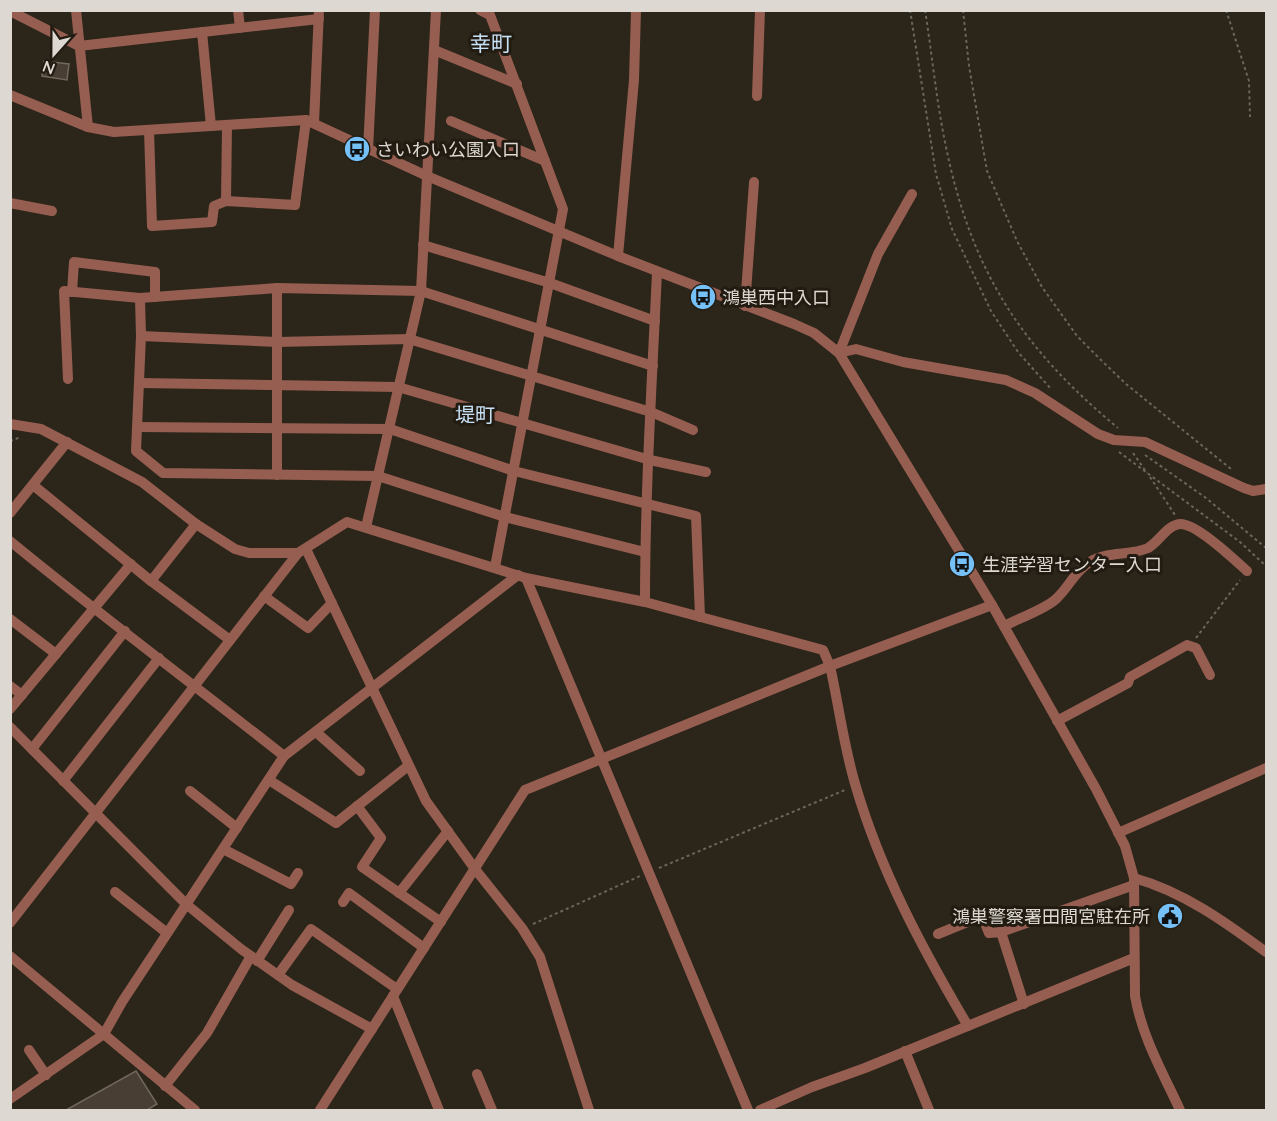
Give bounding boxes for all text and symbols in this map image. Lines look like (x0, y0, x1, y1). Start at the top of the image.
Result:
north arrow (24, 24, 84, 84)
district label: 幸町 (470, 30, 512, 56)
text: N (40, 57, 58, 79)
bus stop icon: さいわい公園入口 (342, 134, 372, 164)
place label: さいわい公園入口 (376, 138, 520, 161)
bus stop icon: 鴻巣西中入口 (688, 282, 718, 312)
place label: 鴻巣西中入口 (722, 286, 830, 309)
district label: 堤町 (455, 402, 495, 427)
bus stop icon: 生涯学習センター入口 (947, 549, 977, 579)
place label: 生涯学習センター入口 (982, 553, 1162, 576)
public building icon: 鴻巣警察署田間宮駐在所 (1155, 901, 1185, 931)
place label: 鴻巣警察署田間宮駐在所 (952, 905, 1150, 928)

